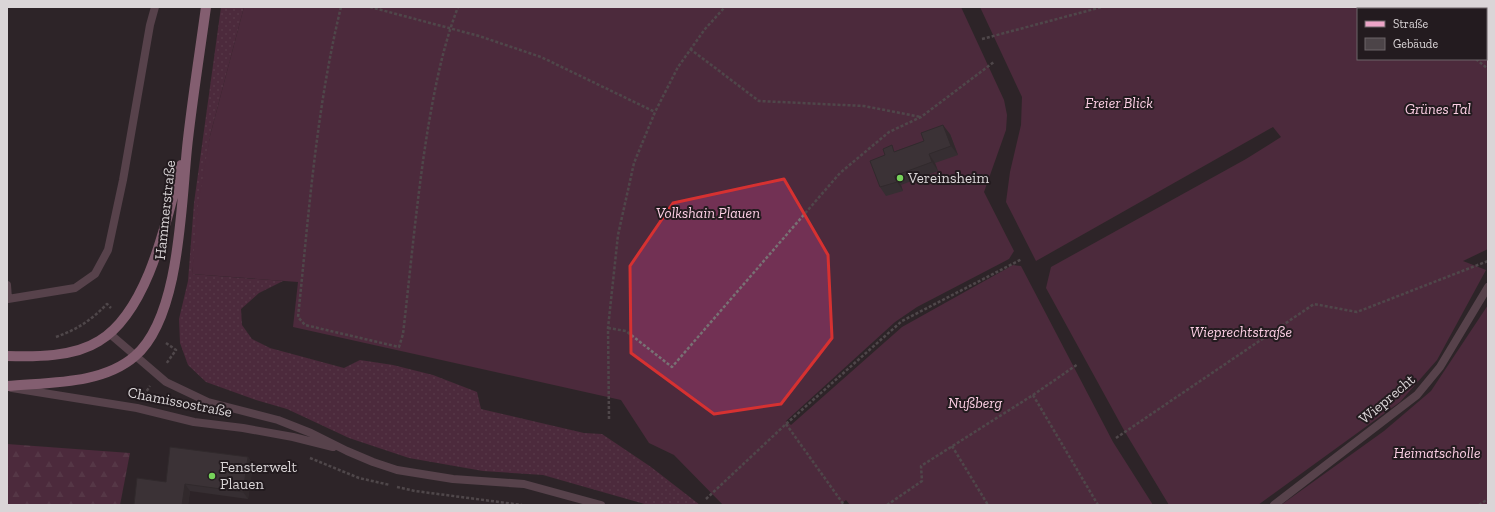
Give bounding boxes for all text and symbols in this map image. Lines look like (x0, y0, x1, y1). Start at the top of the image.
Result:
legend (1357, 8, 1487, 60)
text: Straße (1393, 17, 1429, 31)
text: Gebäude (1393, 37, 1438, 51)
park label: Freier Blick (1085, 94, 1153, 112)
park label: Grünes Tal (1405, 100, 1471, 118)
street label: Hammerstraße (151, 159, 179, 261)
place label: Vereinsheim (907, 169, 989, 187)
marker: Vereinsheim (895, 173, 905, 183)
park label: Volkshain Plauen (656, 204, 760, 222)
park label: Wieprechtstraße (1190, 323, 1292, 341)
street label: Wieprecht (1355, 370, 1419, 428)
street label: Chamissostraße (126, 383, 234, 421)
park label: Nußberg (948, 394, 1002, 412)
park label: Heimatscholle (1394, 444, 1480, 462)
place label: Fensterwelt Plauen (220, 458, 298, 493)
marker: Fensterwelt Plauen (207, 471, 217, 481)

